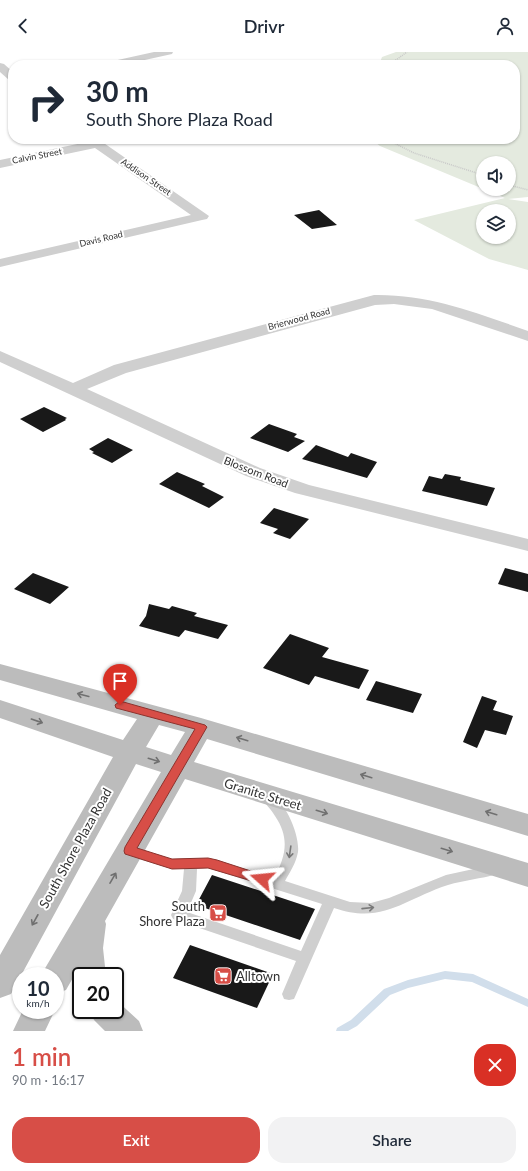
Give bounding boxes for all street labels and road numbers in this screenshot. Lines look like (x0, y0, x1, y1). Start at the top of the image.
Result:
street label: Calvin Street (11, 145, 63, 166)
street label: Addison Street (119, 156, 174, 198)
street label: Davis Road (78, 228, 124, 249)
street label: Brierwood Road (267, 305, 331, 332)
street label: Blossom Road (222, 453, 290, 490)
street label: Granite Street (222, 775, 304, 813)
street label: South Shore Plaza Road (35, 785, 115, 911)

